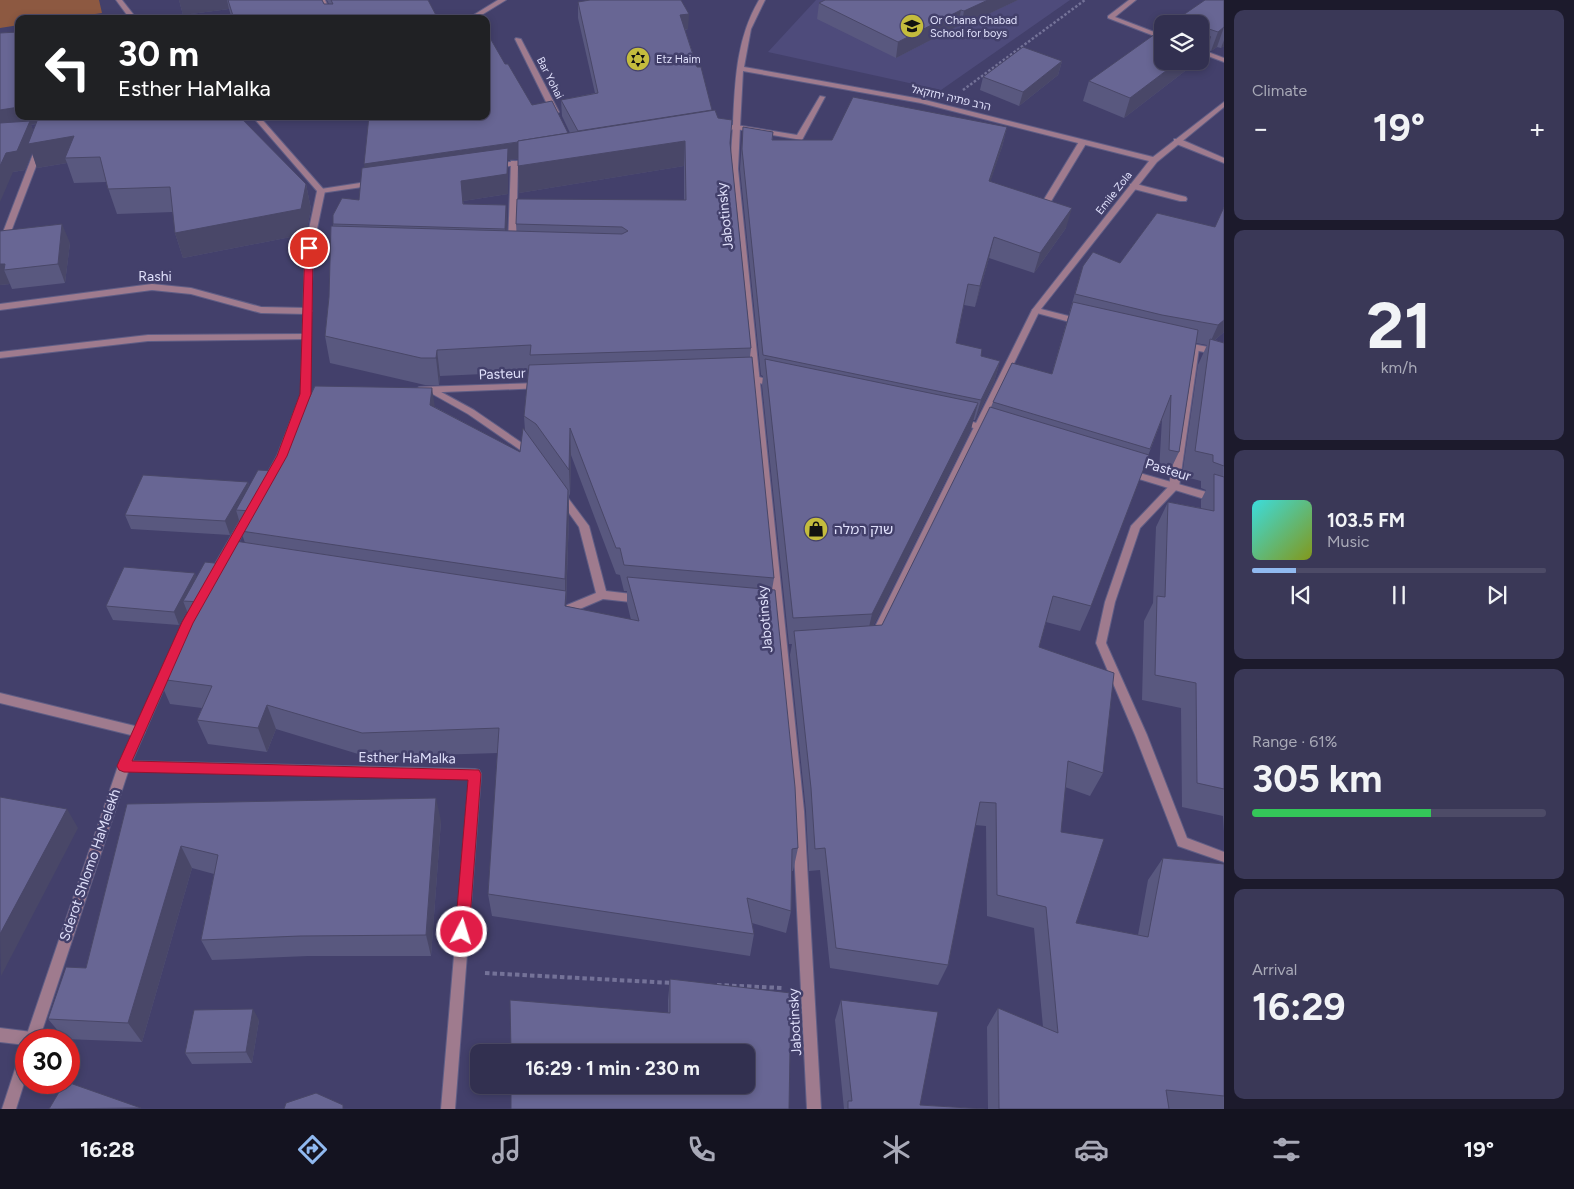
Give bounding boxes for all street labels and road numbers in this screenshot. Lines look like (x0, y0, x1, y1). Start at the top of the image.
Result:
street label: Bar Yohai (534, 55, 566, 101)
street label: הרב פתיה יחזקאל (910, 83, 992, 114)
street label: Emile Zola (1093, 169, 1135, 217)
street label: Jabotinsky (713, 181, 737, 251)
street label: Rashi (138, 268, 172, 285)
street label: Pasteur (478, 365, 526, 383)
street label: Pasteur (1143, 455, 1193, 485)
street label: Jabotinsky (754, 584, 776, 653)
street label: Esther HaMalka (358, 749, 456, 767)
street label: Sderot Shlomo HaMelekh (56, 787, 124, 943)
street label: Jabotinsky (785, 987, 805, 1056)

